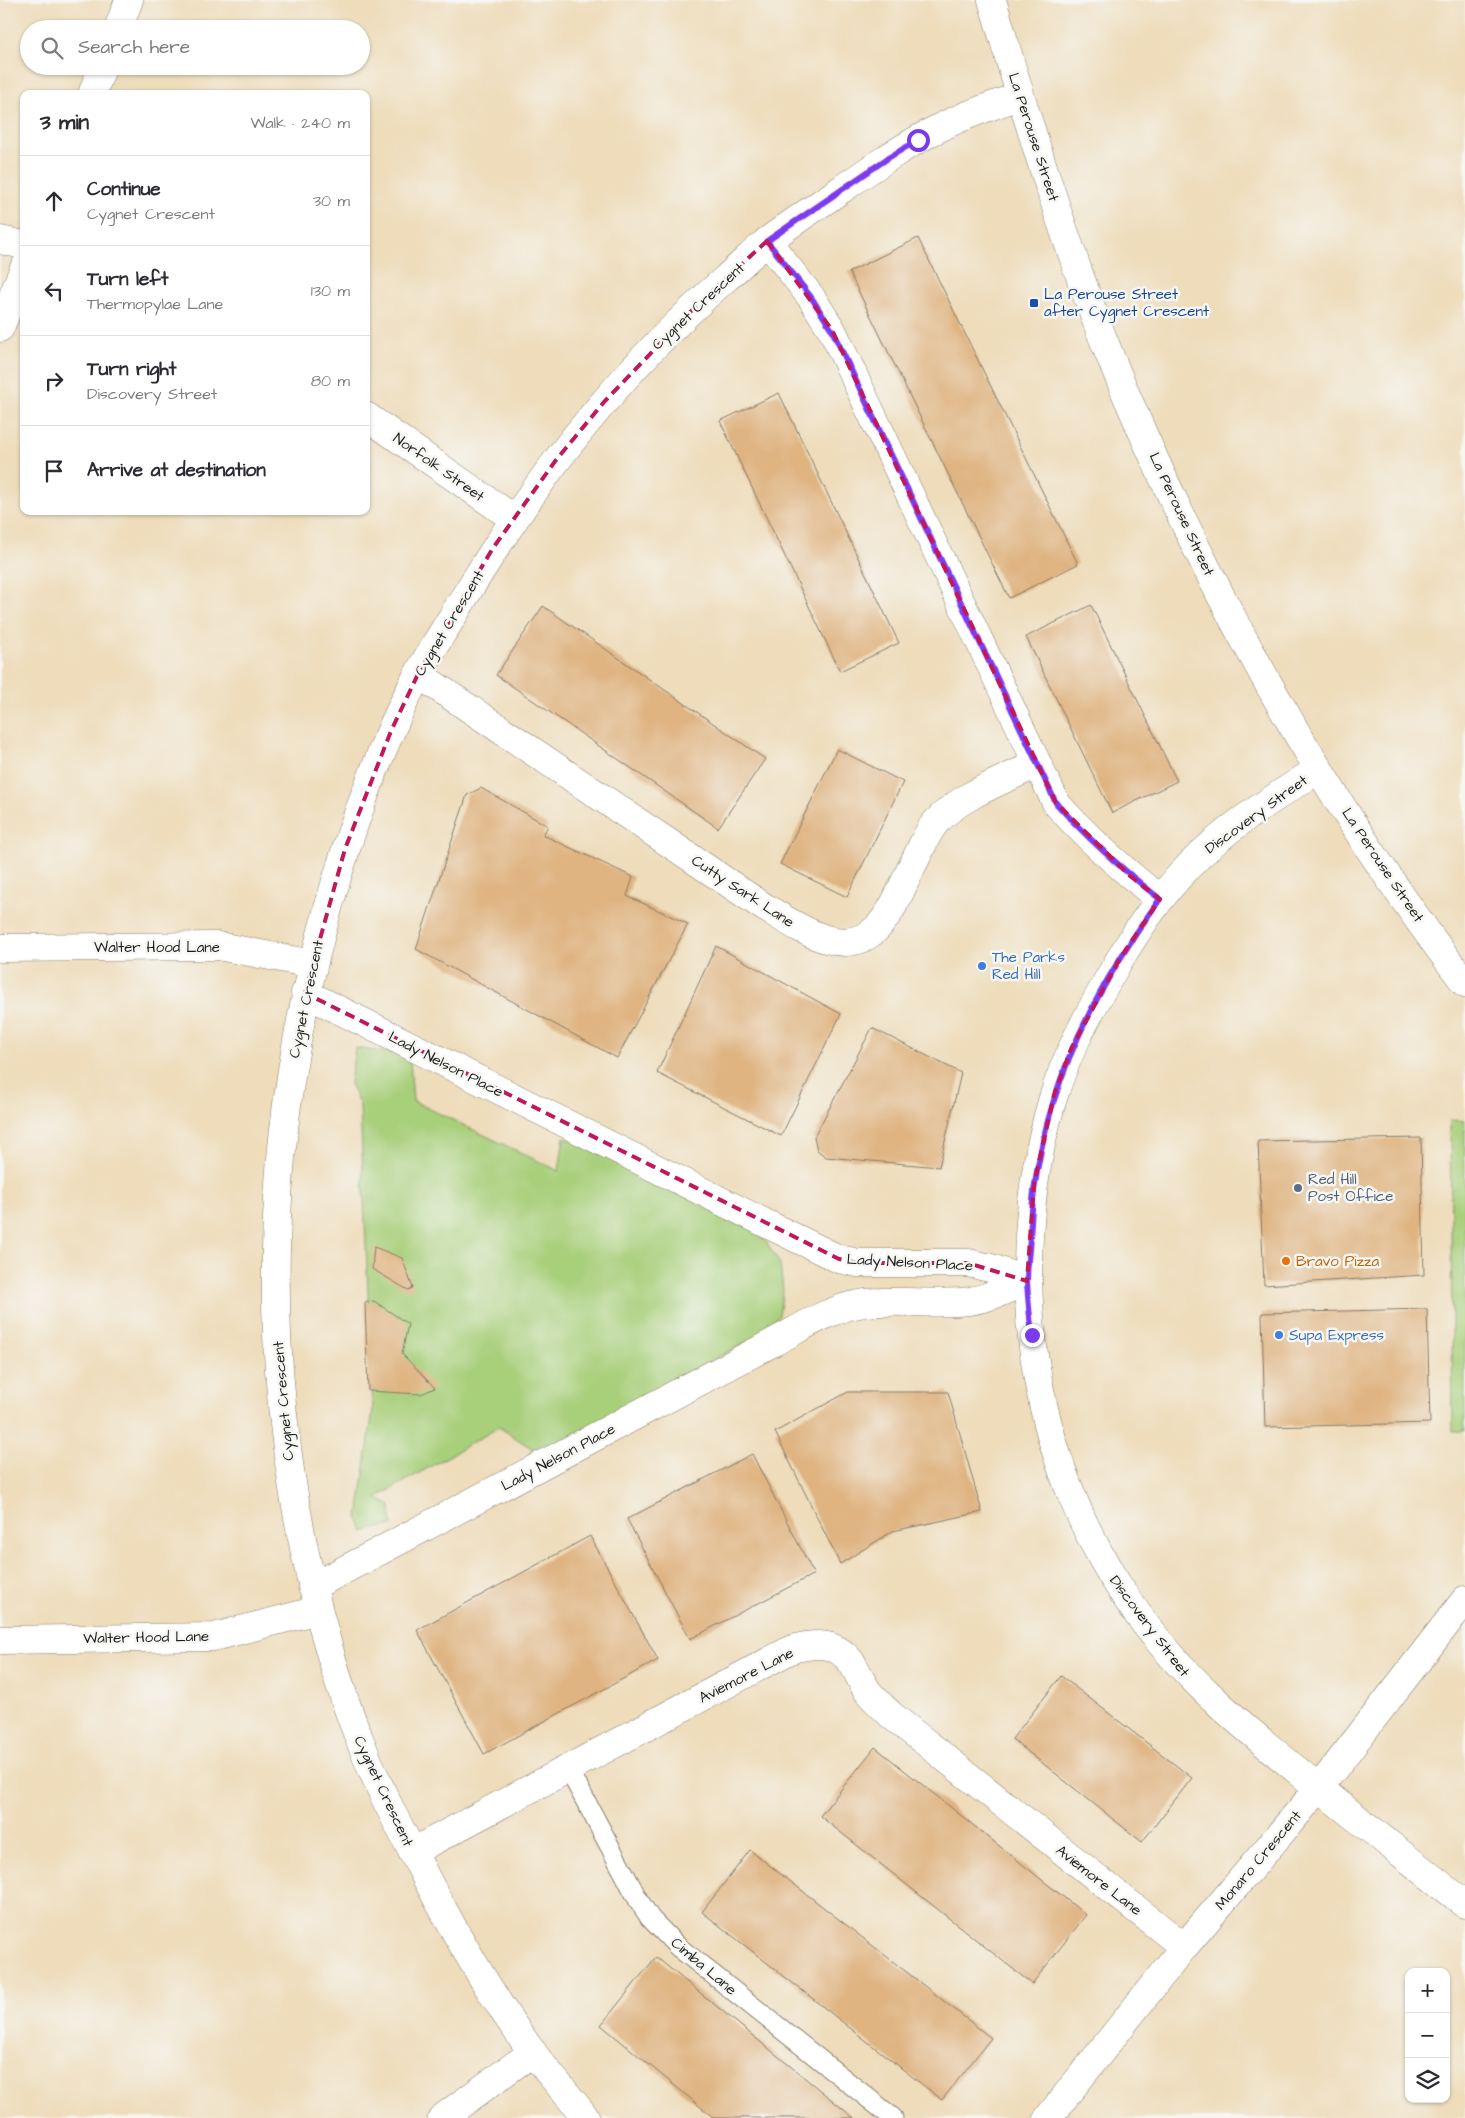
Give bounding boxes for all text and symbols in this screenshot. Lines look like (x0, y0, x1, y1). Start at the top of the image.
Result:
search box (20, 20, 370, 75)
icon: search (38, 34, 66, 62)
text: Search here (78, 34, 190, 61)
street label: La Perouse Street (1003, 70, 1064, 204)
text: 3 min (40, 108, 89, 137)
text: Walk · 240 m (250, 112, 350, 134)
route start (907, 129, 930, 152)
text: Continue (87, 176, 161, 203)
icon: ahead (40, 187, 68, 215)
text: 30 m (313, 190, 350, 212)
text: Cygnet Crescent (87, 203, 215, 225)
street label: Cygnet Crescent (647, 258, 750, 356)
text: Turn left (87, 266, 168, 293)
icon: left (40, 277, 68, 305)
text: 130 m (311, 280, 350, 302)
place label: La Perouse Street after Cygnet Crescent (1044, 284, 1209, 323)
text: Thermopylae Lane (87, 293, 223, 315)
marker: La Perouse Street after Cygnet Crescent (1028, 297, 1040, 309)
text: Turn right (87, 356, 176, 383)
icon: right (40, 367, 68, 395)
text: 80 m (311, 370, 350, 392)
text: Discovery Street (87, 383, 217, 405)
street label: Norfolk Street (389, 428, 489, 507)
street label: La Perouse Street (1144, 449, 1219, 579)
icon: arrive (40, 457, 68, 485)
text: Arrive at destination (87, 457, 266, 484)
street label: Cygnet Crescent (410, 566, 490, 681)
street label: Discovery Street (1201, 770, 1312, 860)
street label: La Perouse Street (1336, 804, 1429, 927)
street label: Cutty Sark Lane (687, 850, 798, 933)
street label: Walter Hood Lane (94, 937, 220, 958)
street label: Cygnet Crescent (284, 938, 330, 1060)
place label: The Parks Red Hill (992, 947, 1066, 985)
marker: The Parks Red Hill (976, 960, 988, 972)
street label: Lady Nelson Place (384, 1026, 507, 1103)
place label: Red Hill Post Office (1308, 1169, 1393, 1207)
marker: Red Hill Post Office (1292, 1182, 1304, 1194)
street label: Lady Nelson Place (846, 1249, 974, 1277)
place label: Bravo Pizza (1296, 1251, 1379, 1272)
marker: Bravo Pizza (1280, 1255, 1292, 1267)
route end (1021, 1324, 1044, 1347)
place label: Supa Express (1289, 1325, 1384, 1346)
marker: Supa Express (1273, 1329, 1285, 1341)
street label: Cygnet Crescent (268, 1340, 300, 1462)
street label: Lady Nelson Place (497, 1418, 619, 1497)
street label: Discovery Street (1104, 1571, 1195, 1682)
street label: Walter Hood Lane (83, 1626, 209, 1649)
street label: Aviemore Lane (695, 1643, 797, 1708)
street label: Cygnet Crescent (348, 1732, 418, 1850)
street label: Monaro Crescent (1210, 1806, 1306, 1915)
street label: Aviemore Lane (1051, 1840, 1146, 1921)
street label: Cimba Lane (666, 1933, 741, 2000)
map controls (1405, 1968, 1450, 2103)
button: + (1405, 1968, 1450, 2013)
button: − (1405, 2013, 1450, 2058)
button: layers (1405, 2058, 1450, 2103)

